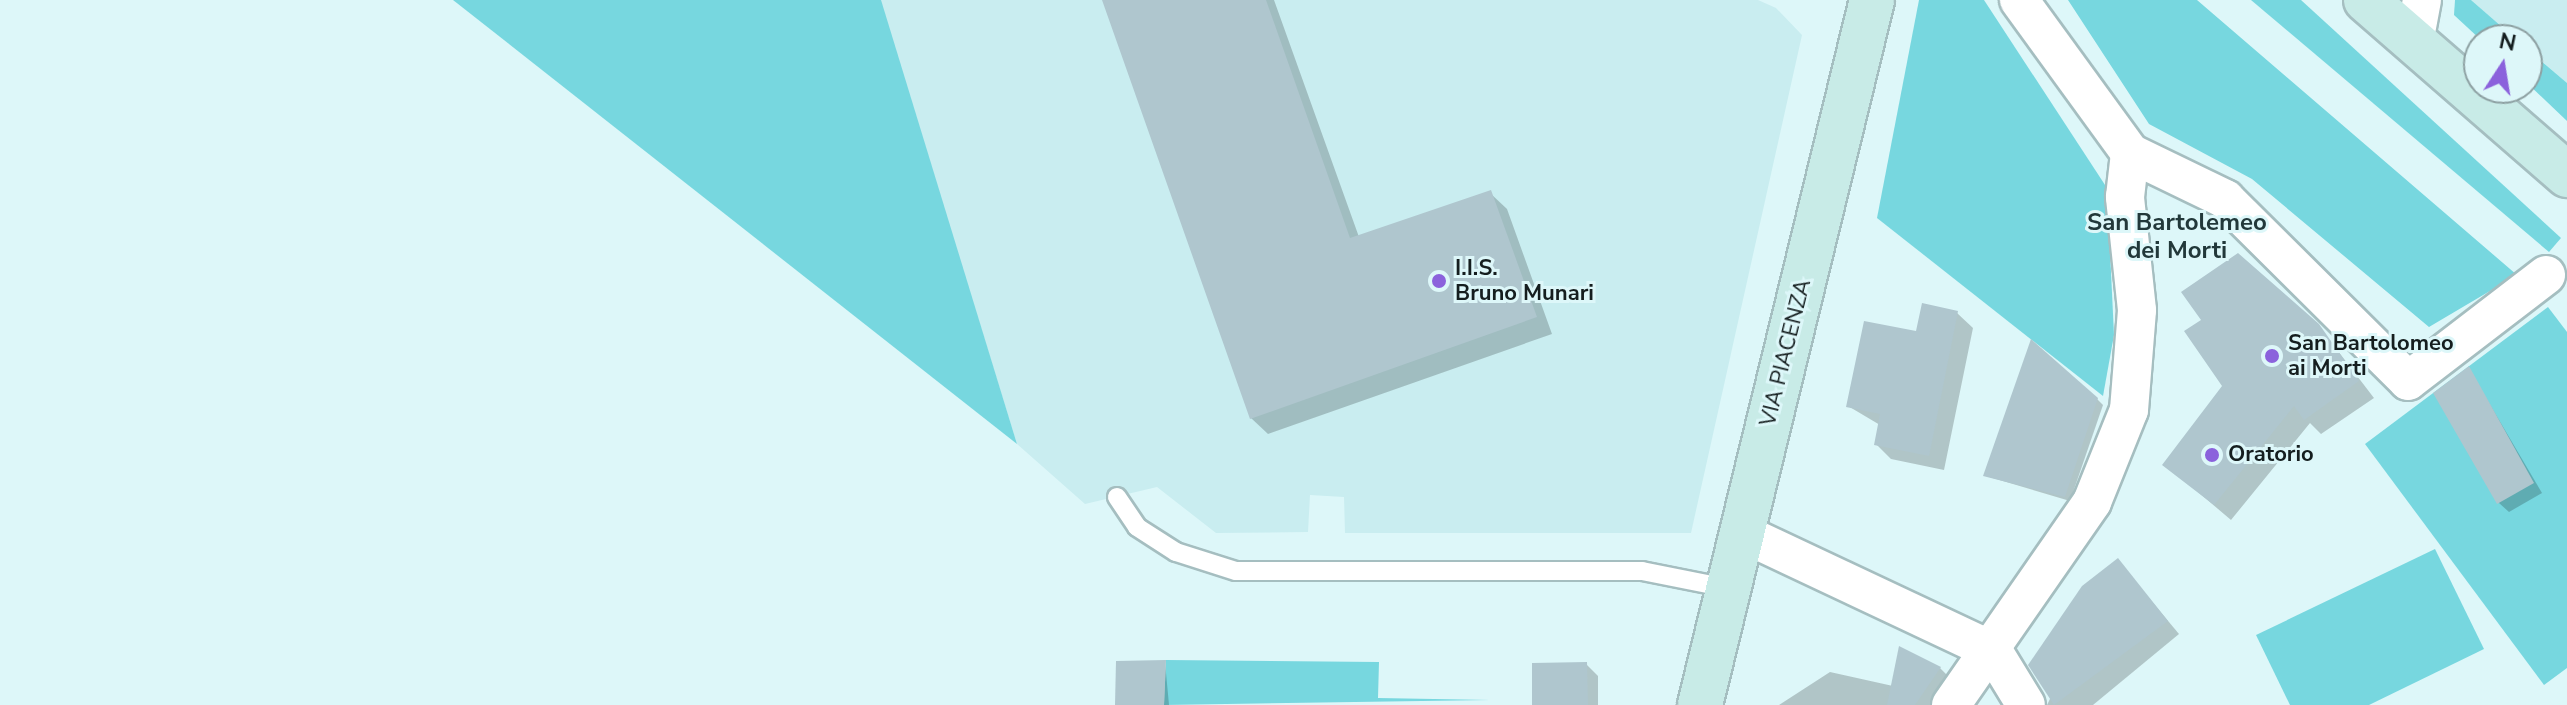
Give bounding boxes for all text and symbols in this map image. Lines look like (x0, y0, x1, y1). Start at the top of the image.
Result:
north arrow (2463, 24, 2543, 104)
text: N (2496, 26, 2519, 59)
district label: San Bartolemeo dei Morti (2087, 209, 2267, 265)
place label: I.I.S. Bruno Munari (1455, 255, 1594, 306)
marker: I.I.S. Bruno Munari (1430, 272, 1448, 290)
street label: VIA PIACENZA (1755, 277, 1817, 429)
place label: San Bartolomeo ai Morti (2288, 330, 2454, 382)
marker: San Bartolomeo ai Morti (2263, 347, 2281, 365)
place label: Oratorio (2228, 442, 2314, 468)
marker: Oratorio (2203, 446, 2221, 464)

